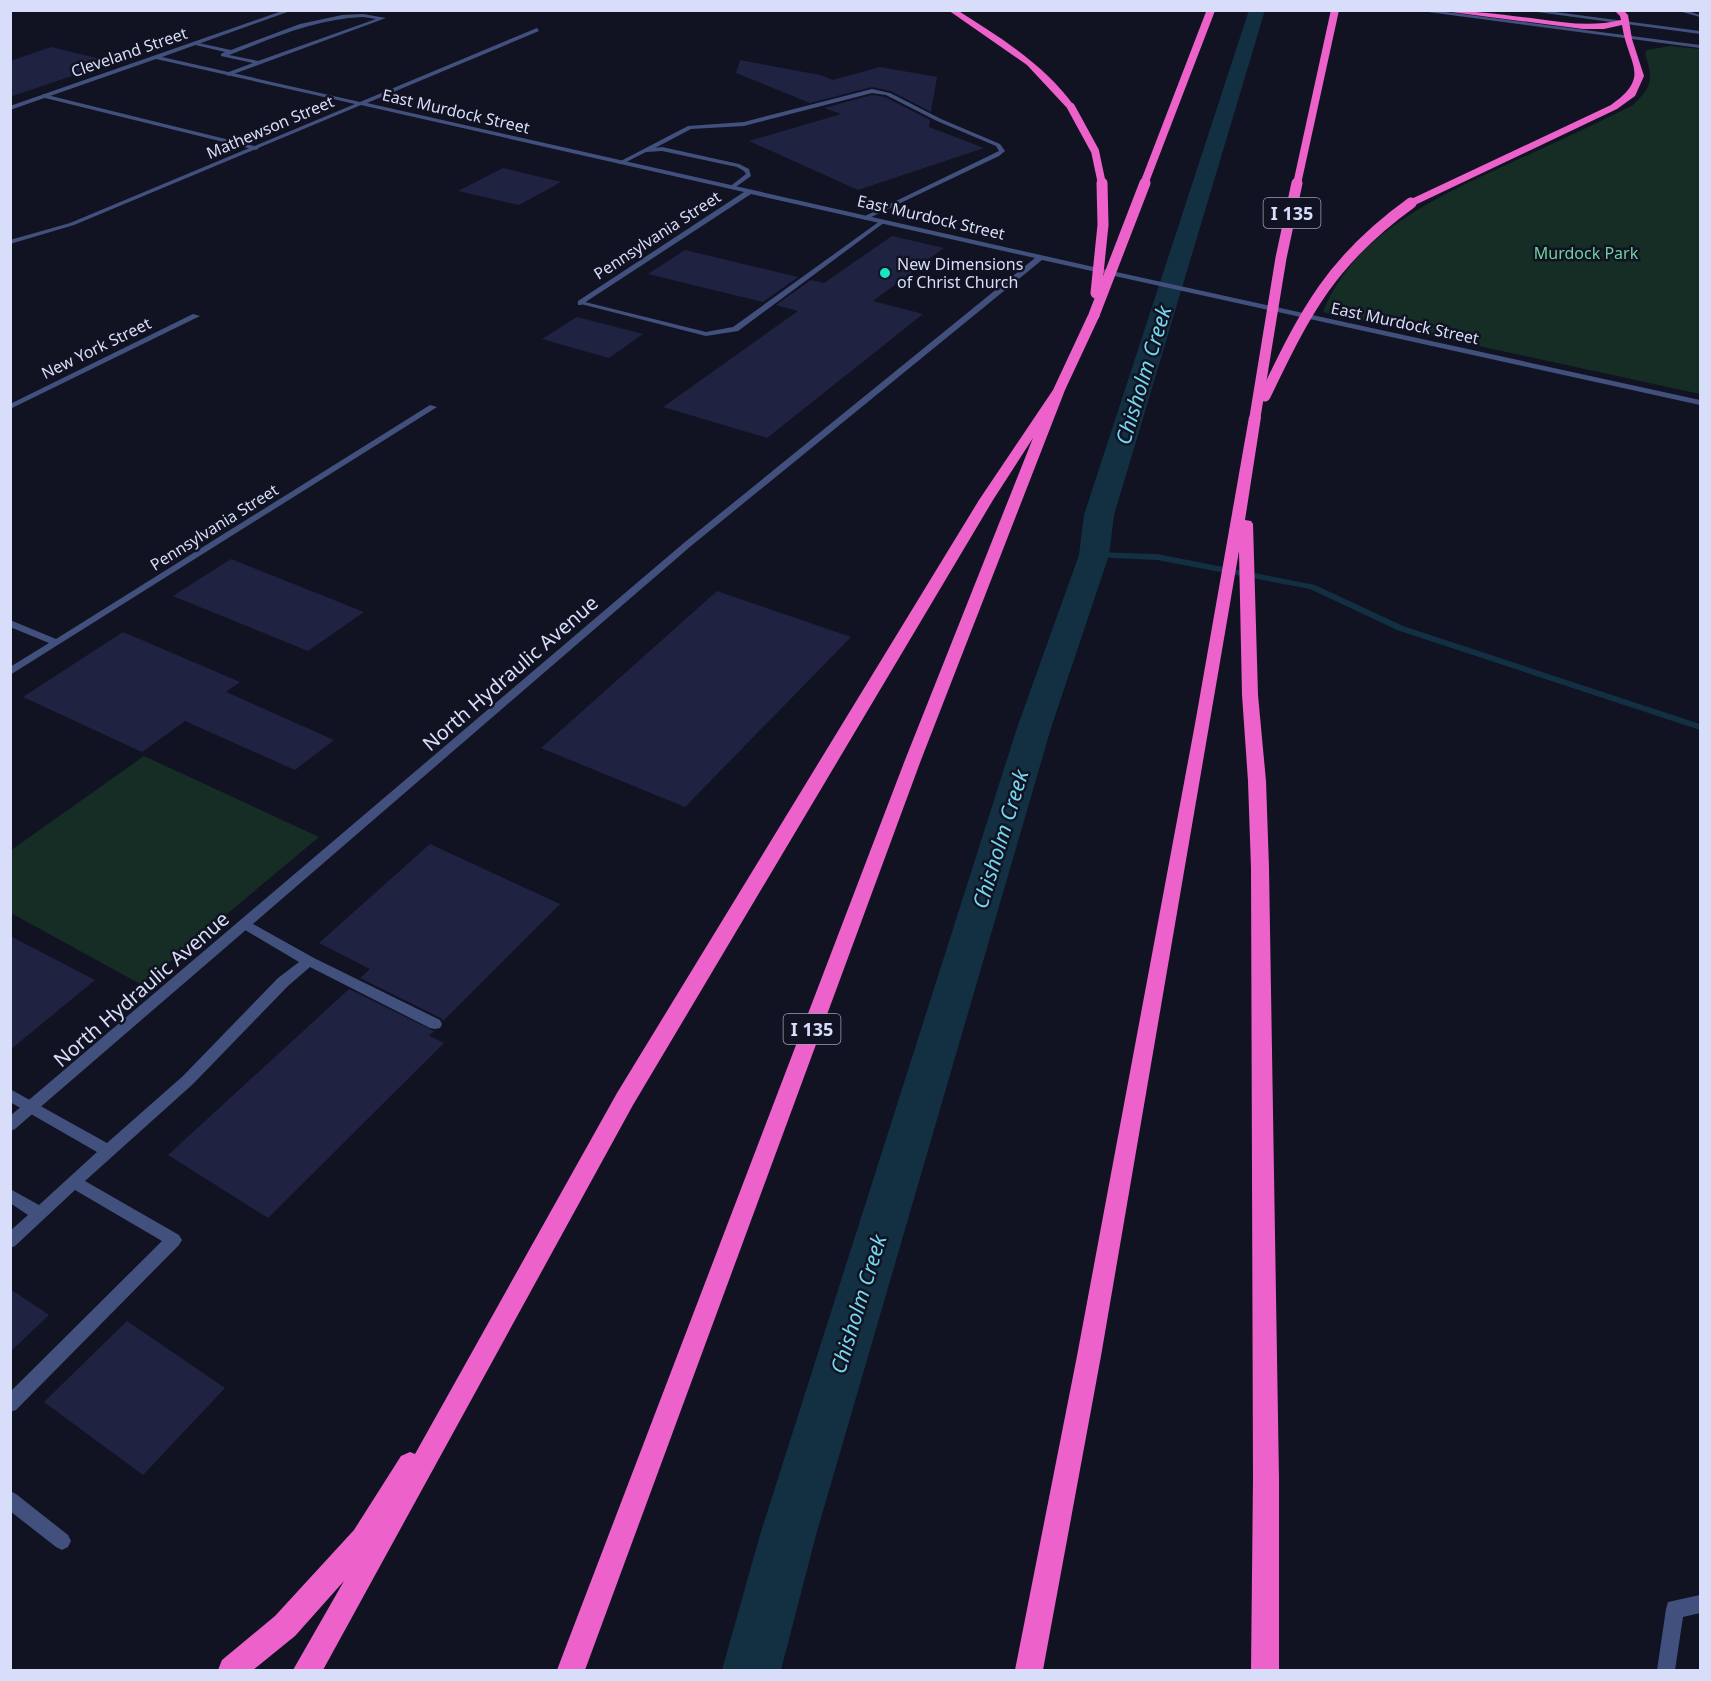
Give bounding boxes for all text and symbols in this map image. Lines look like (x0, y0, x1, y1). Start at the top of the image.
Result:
street label: Cleveland Street (68, 22, 190, 82)
street label: East Murdock Street (380, 83, 532, 139)
street label: Mathewson Street (203, 90, 337, 164)
street label: Pennsylvania Street (589, 186, 725, 284)
street label: East Murdock Street (855, 189, 1007, 245)
road number: I 135 (1264, 198, 1320, 228)
park label: Murdock Park (1534, 242, 1639, 264)
place label: New Dimensions of Christ Church (897, 253, 1023, 293)
marker: New Dimensions of Christ Church (878, 266, 892, 280)
street label: East Murdock Street (1329, 297, 1481, 349)
water label: Chisholm Creek (1109, 301, 1178, 448)
street label: New York Street (37, 312, 155, 384)
street label: Pennsylvania Street (146, 479, 282, 575)
street label: North Hydraulic Avenue (416, 589, 604, 757)
water label: Chisholm Creek (966, 765, 1035, 912)
street label: North Hydraulic Avenue (47, 905, 235, 1073)
road number: I 135 (784, 1014, 840, 1044)
water label: Chisholm Creek (824, 1230, 893, 1377)

